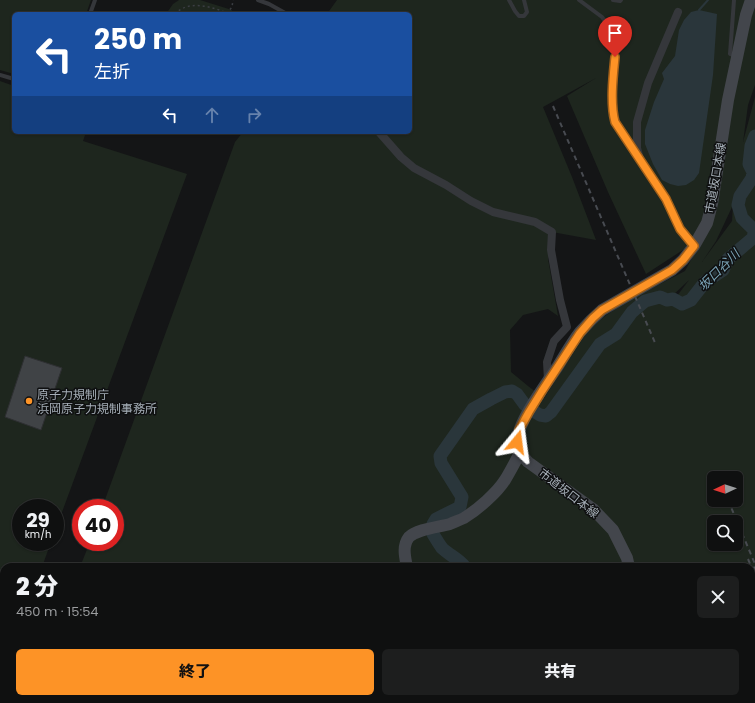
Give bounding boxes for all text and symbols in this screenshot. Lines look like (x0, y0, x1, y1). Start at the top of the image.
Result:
pin (598, 16, 632, 57)
text: 250 m (94, 20, 182, 59)
icon: arrive (604, 22, 626, 44)
icon: left (28, 28, 80, 80)
text: 左折 (94, 59, 130, 84)
icon: left (159, 104, 181, 126)
icon: ahead (201, 104, 223, 126)
icon: right (243, 104, 265, 126)
street label: 市道坂口本線 (700, 141, 730, 215)
water label: 坂口谷川 (694, 243, 746, 295)
place label: 原子力規制庁 浜岡原子力規制事務所 (37, 386, 157, 417)
marker: 原子力規制庁 浜岡原子力規制事務所 (24, 396, 34, 406)
position arrow (496, 421, 538, 463)
street label: 市道坂口本線 (535, 464, 603, 522)
north arrow (707, 471, 743, 507)
map controls (707, 471, 743, 551)
speed limit sign: 40 (72, 499, 124, 551)
text: 29 (26, 506, 50, 534)
button: search (707, 515, 743, 551)
text: km/h (25, 527, 51, 542)
text: 2 分 (16, 570, 58, 603)
button: close (697, 576, 739, 618)
text: 450 m · 15:54 (16, 602, 99, 621)
button: 終了 (16, 649, 374, 695)
button: 共有 (382, 649, 739, 695)

